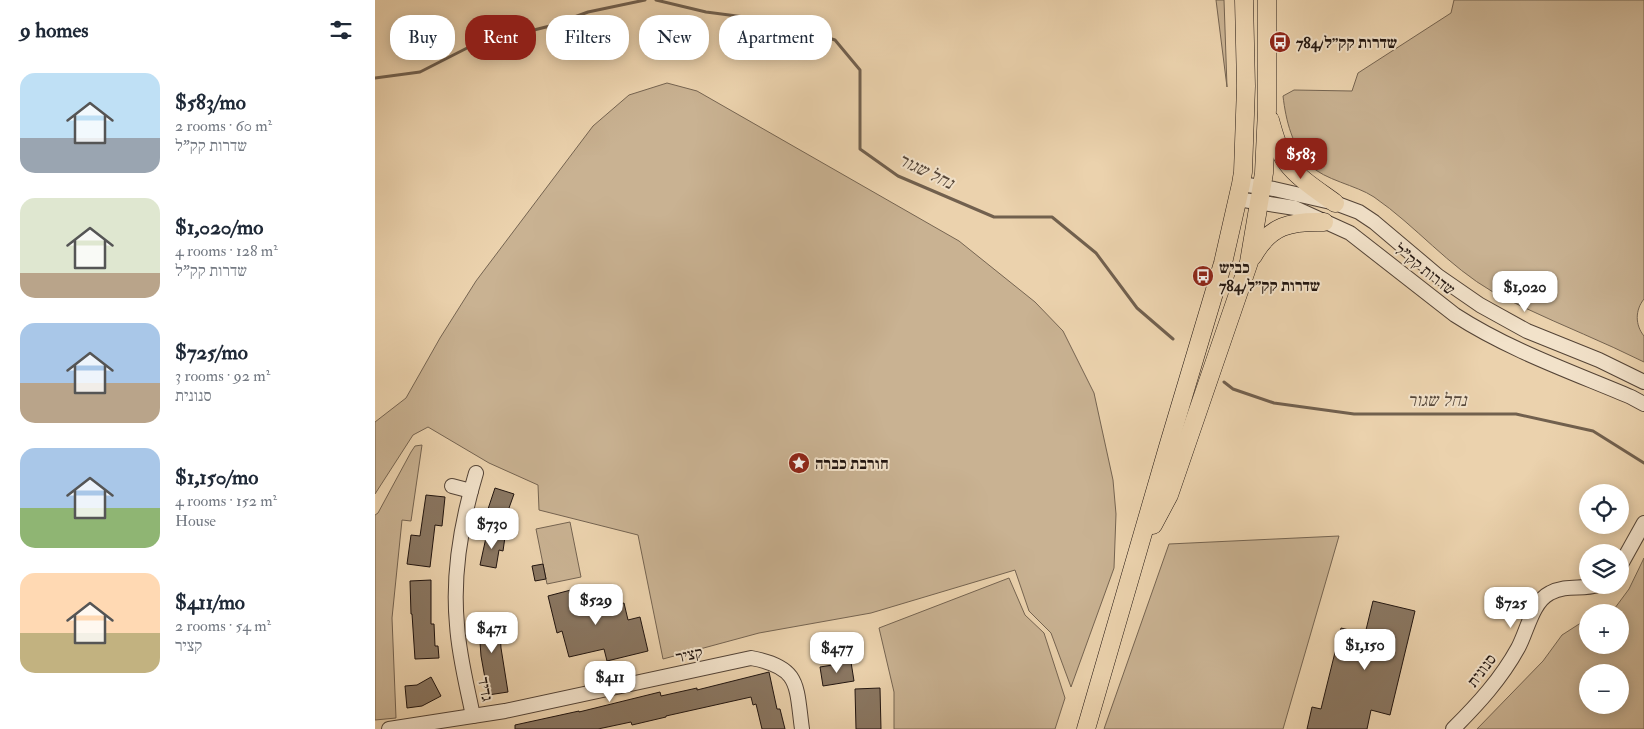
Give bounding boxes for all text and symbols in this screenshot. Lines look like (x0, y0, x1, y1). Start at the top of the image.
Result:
chip: Buy (390, 15, 455, 60)
chip: Rent (465, 15, 536, 60)
chip: Filters (546, 15, 629, 60)
chip: New (639, 15, 709, 60)
chip: Apartment (719, 15, 832, 60)
icon: filters (327, 16, 355, 44)
text: 9 homes (20, 17, 89, 44)
bus stop icon: 784/שדרות קק״ל (1268, 30, 1292, 54)
place label: 784/שדרות קק״ל (1296, 33, 1397, 53)
text: $583/mo (175, 89, 246, 116)
icon: home (60, 93, 120, 153)
text: 2 rooms · 60 m² (175, 116, 272, 136)
text: שדרות קק"ל (175, 136, 247, 156)
pin: $583 (1271, 138, 1331, 180)
text: $583 (1286, 144, 1316, 164)
water label: נחל שגור (894, 148, 959, 196)
text: $1,020/mo (175, 214, 263, 241)
icon: home (60, 218, 120, 278)
street label: שדרות קק"ל (1390, 240, 1459, 300)
text: 4 rooms · 128 m² (175, 241, 278, 261)
place label: כביש 784/שדרות קק״ל (1219, 258, 1320, 296)
text: שדרות קק"ל (175, 261, 247, 281)
bus stop icon: כביש 784/שדרות קק״ל (1191, 264, 1215, 288)
pin: $1,020 (1484, 270, 1566, 313)
text: $1,020 (1503, 277, 1547, 297)
text: $725/mo (175, 339, 248, 366)
icon: home (60, 343, 120, 403)
text: 3 rooms · 92 m² (175, 366, 270, 386)
text: סנונית (175, 386, 212, 406)
water label: נחל שגור (1407, 389, 1469, 412)
place icon: חורבת כברה (787, 451, 811, 475)
place label: חורבת כברה (815, 454, 889, 474)
text: $1,150/mo (175, 464, 258, 491)
icon: home (60, 468, 120, 528)
map controls (1579, 484, 1629, 714)
button: locate (1579, 484, 1629, 534)
text: 4 rooms · 152 m² (175, 491, 277, 511)
pin: $730 (462, 508, 522, 550)
text: House (175, 511, 216, 531)
text: $730 (477, 514, 507, 534)
button: layers (1579, 544, 1629, 594)
pin: $529 (566, 584, 626, 626)
pin: $725 (1481, 586, 1541, 629)
text: $411/mo (175, 589, 245, 616)
text: $529 (580, 590, 612, 610)
icon: home (60, 593, 120, 653)
text: $725 (1495, 593, 1527, 613)
button: + (1579, 604, 1629, 654)
pin: $471 (462, 612, 522, 654)
text: 2 rooms · 54 m² (175, 616, 271, 636)
text: $471 (477, 618, 507, 638)
pin: $1,150 (1324, 628, 1406, 671)
pin: $477 (807, 632, 867, 674)
text: $1,150 (1345, 635, 1385, 655)
text: קציר (175, 636, 202, 656)
text: $477 (821, 638, 853, 658)
street label: קציר (674, 642, 705, 668)
street label: סנונית (1463, 650, 1501, 691)
pin: $411 (580, 660, 640, 703)
button: − (1579, 664, 1629, 714)
text: $411 (595, 667, 625, 687)
street label: גדיד (473, 675, 497, 703)

